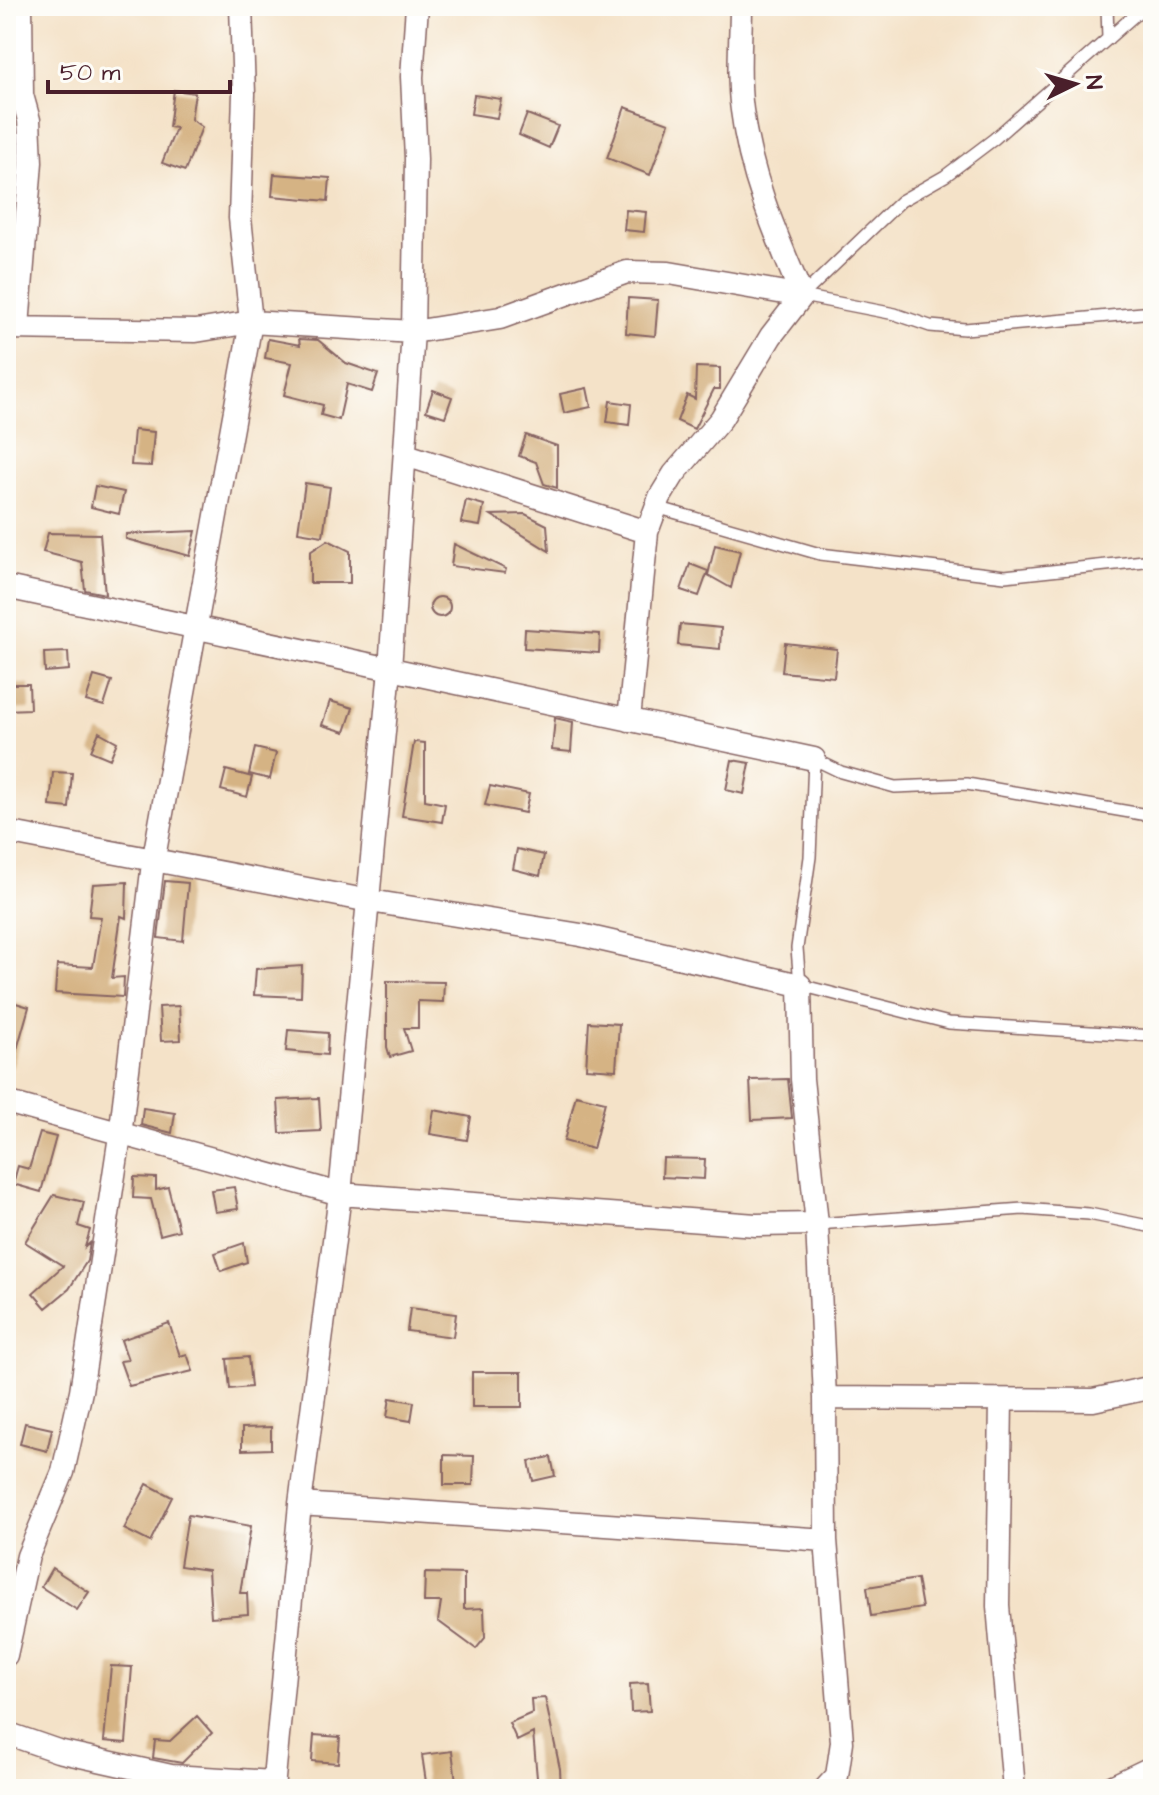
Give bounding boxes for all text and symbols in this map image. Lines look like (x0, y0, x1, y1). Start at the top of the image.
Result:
scale bar (48, 44, 230, 94)
north arrow (1035, 44, 1115, 124)
text: 50 m (60, 56, 121, 90)
text: N (1077, 74, 1109, 91)

